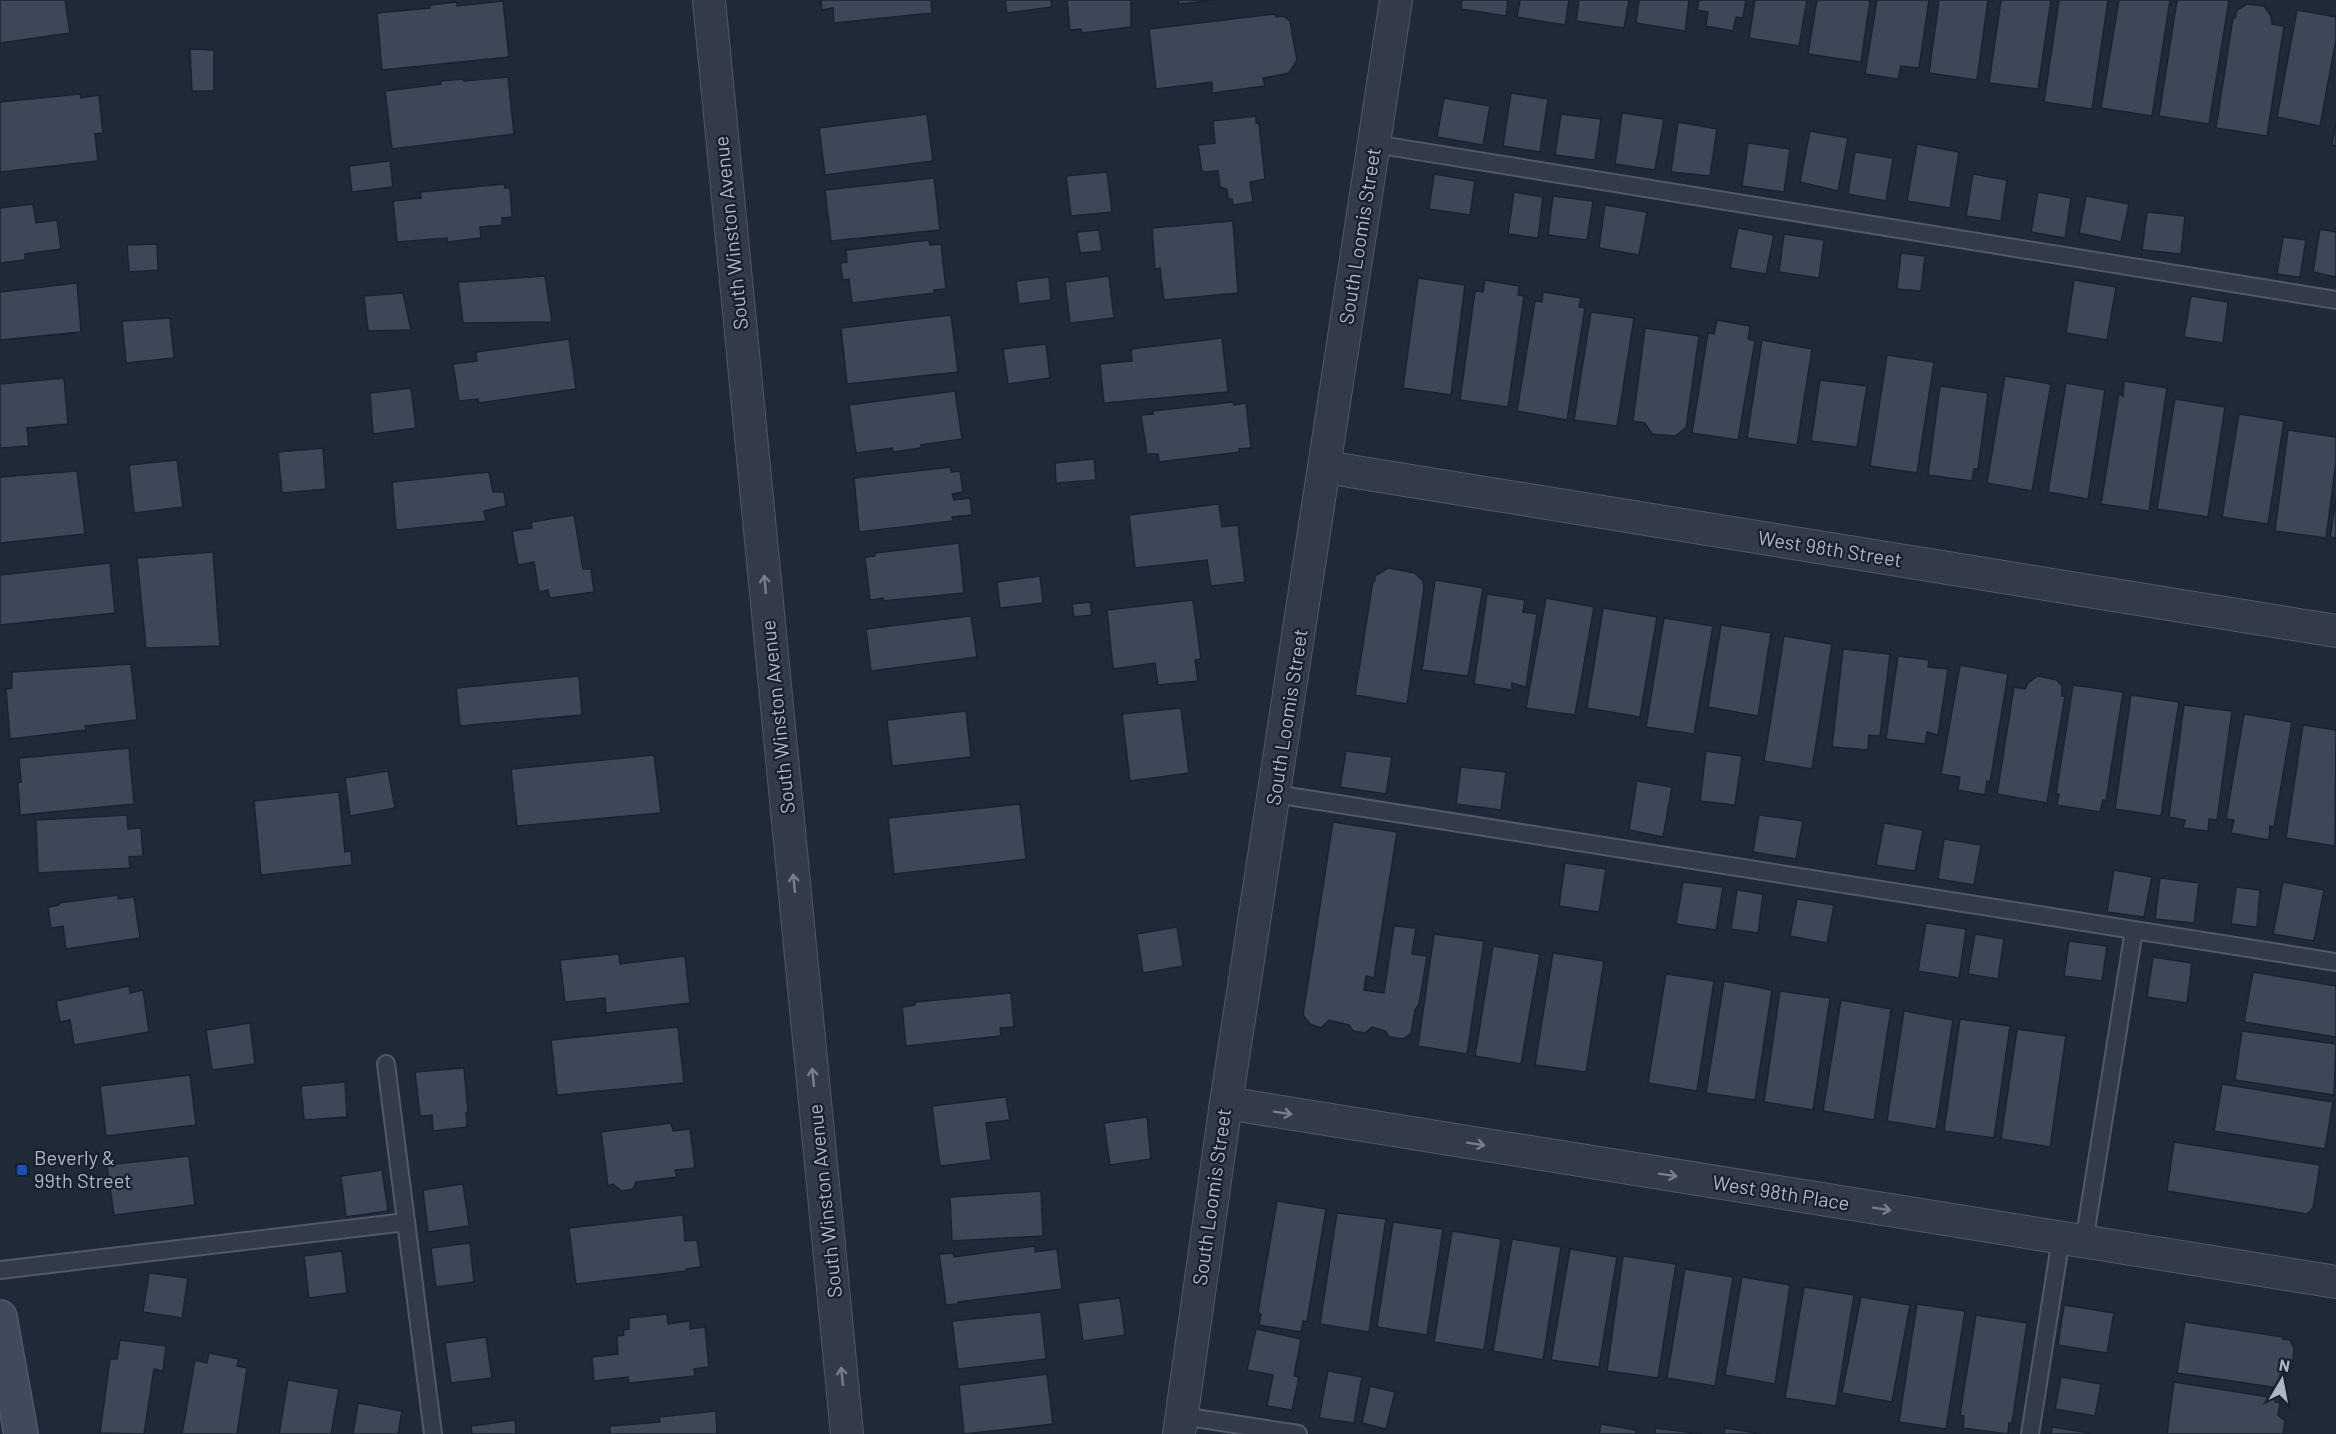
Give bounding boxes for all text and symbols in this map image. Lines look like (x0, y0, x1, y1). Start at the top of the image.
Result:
street label: South Winston Avenue (708, 135, 752, 331)
street label: South Loomis Street (1333, 146, 1385, 326)
street label: West 98th Street (1756, 525, 1904, 571)
one-way arrow (759, 575, 770, 595)
street label: South Winston Avenue (755, 619, 799, 815)
street label: South Loomis Street (1260, 627, 1312, 807)
one-way arrow (788, 874, 799, 894)
one-way arrow (807, 1068, 818, 1088)
street label: South Winston Avenue (802, 1103, 846, 1299)
street label: South Loomis Street (1187, 1107, 1235, 1287)
one-way arrow (1273, 1107, 1293, 1118)
one-way arrow (1466, 1138, 1485, 1149)
place label: Beverly & 99th Street (34, 1145, 132, 1192)
marker: Beverly & 99th Street (15, 1163, 29, 1177)
one-way arrow (1658, 1169, 1678, 1180)
street label: West 98th Place (1711, 1169, 1851, 1215)
one-way arrow (1871, 1204, 1891, 1215)
north arrow (2252, 1350, 2312, 1410)
text: N (2278, 1354, 2292, 1375)
one-way arrow (836, 1366, 847, 1386)

